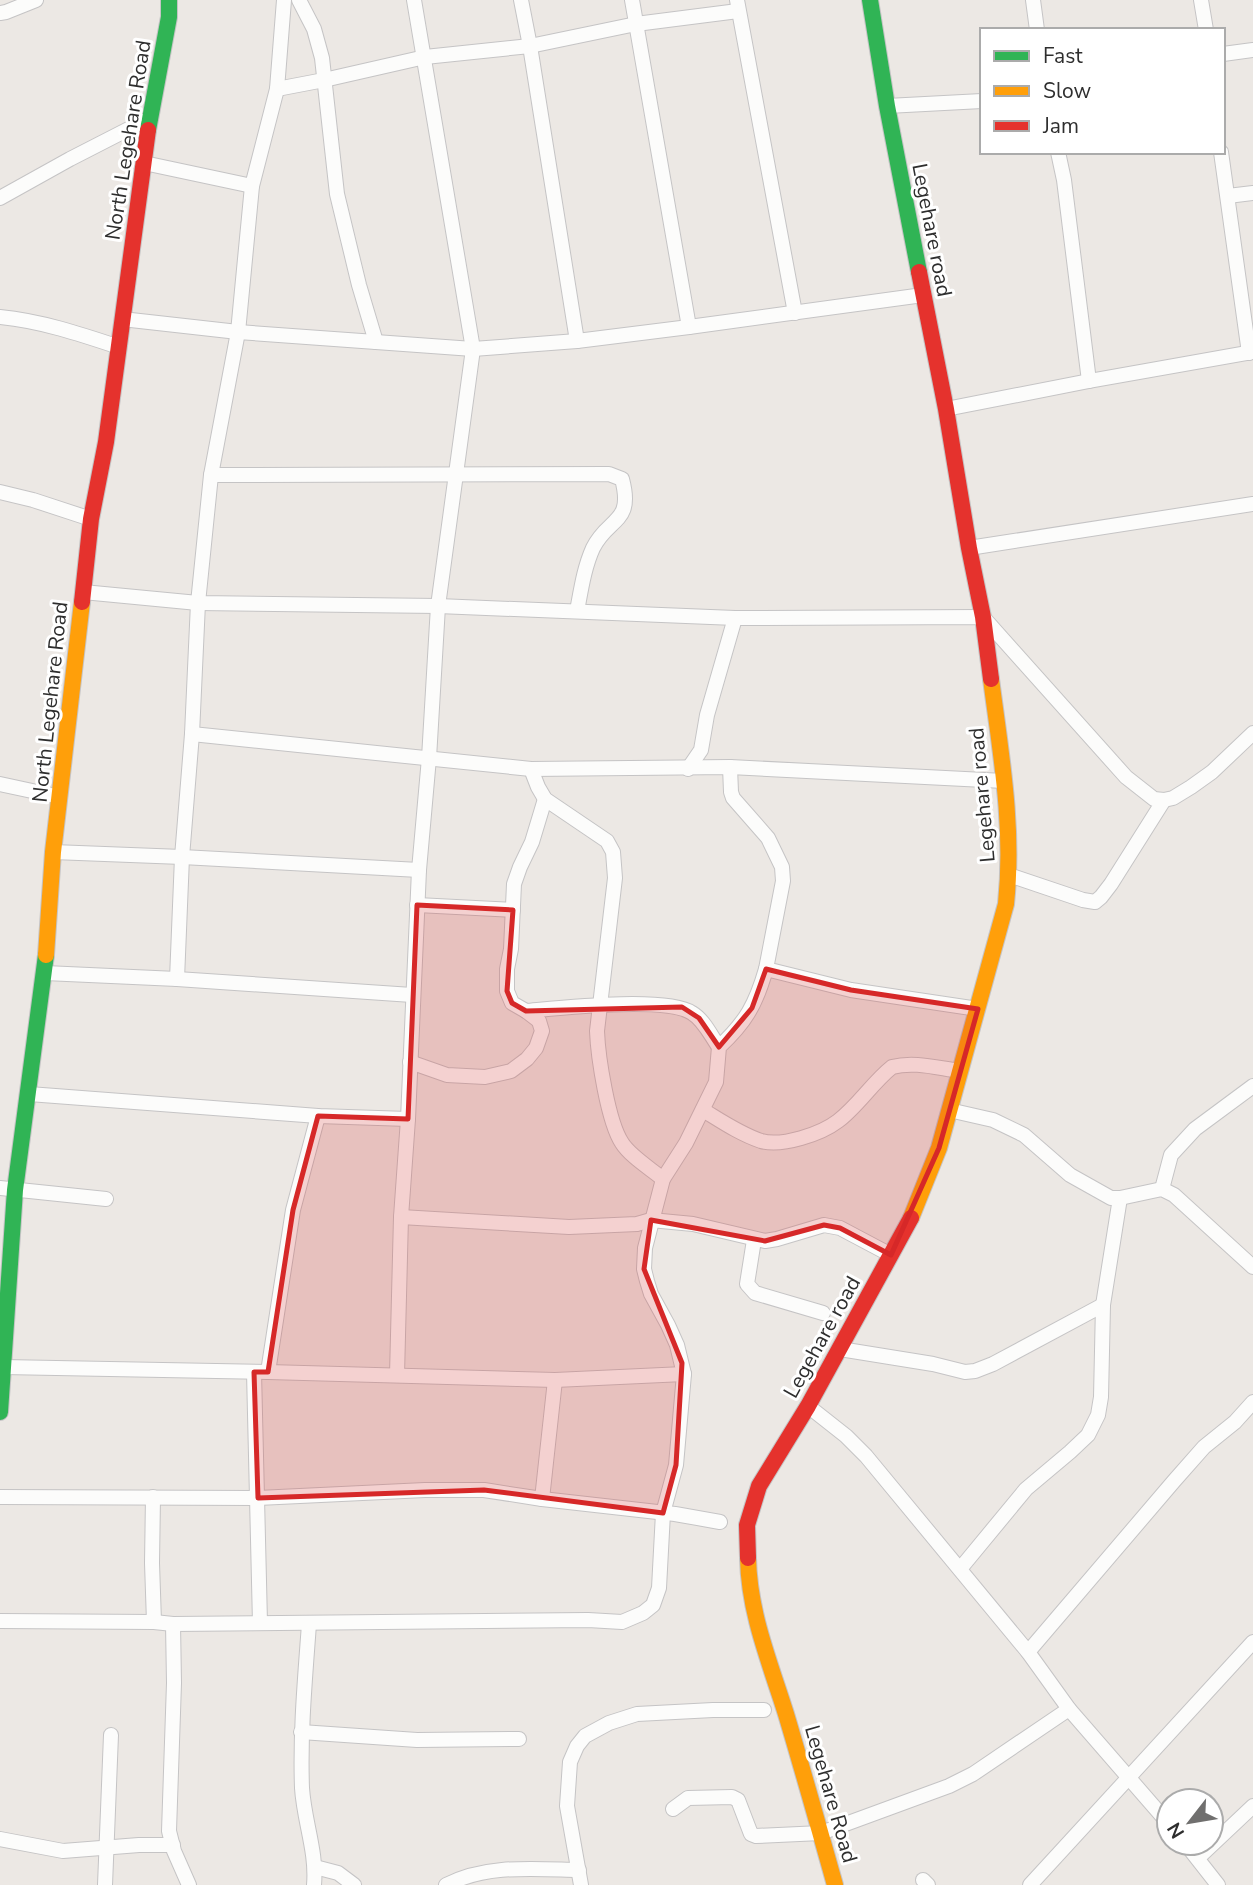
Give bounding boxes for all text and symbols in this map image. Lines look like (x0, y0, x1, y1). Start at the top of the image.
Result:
legend (980, 28, 1225, 154)
street label: North Legehare Road (98, 38, 158, 242)
text: Fast (1043, 42, 1083, 70)
text: Slow (1043, 77, 1092, 105)
text: Jam (1042, 112, 1079, 140)
street label: Legehare road (905, 161, 959, 299)
street label: North Legehare Road (26, 600, 74, 804)
street label: Legehare road (962, 726, 1002, 864)
street label: Legehare road (777, 1271, 867, 1403)
street label: Legehare Road (798, 1722, 864, 1866)
north arrow (1155, 1787, 1225, 1857)
text: N (1161, 1817, 1191, 1843)

